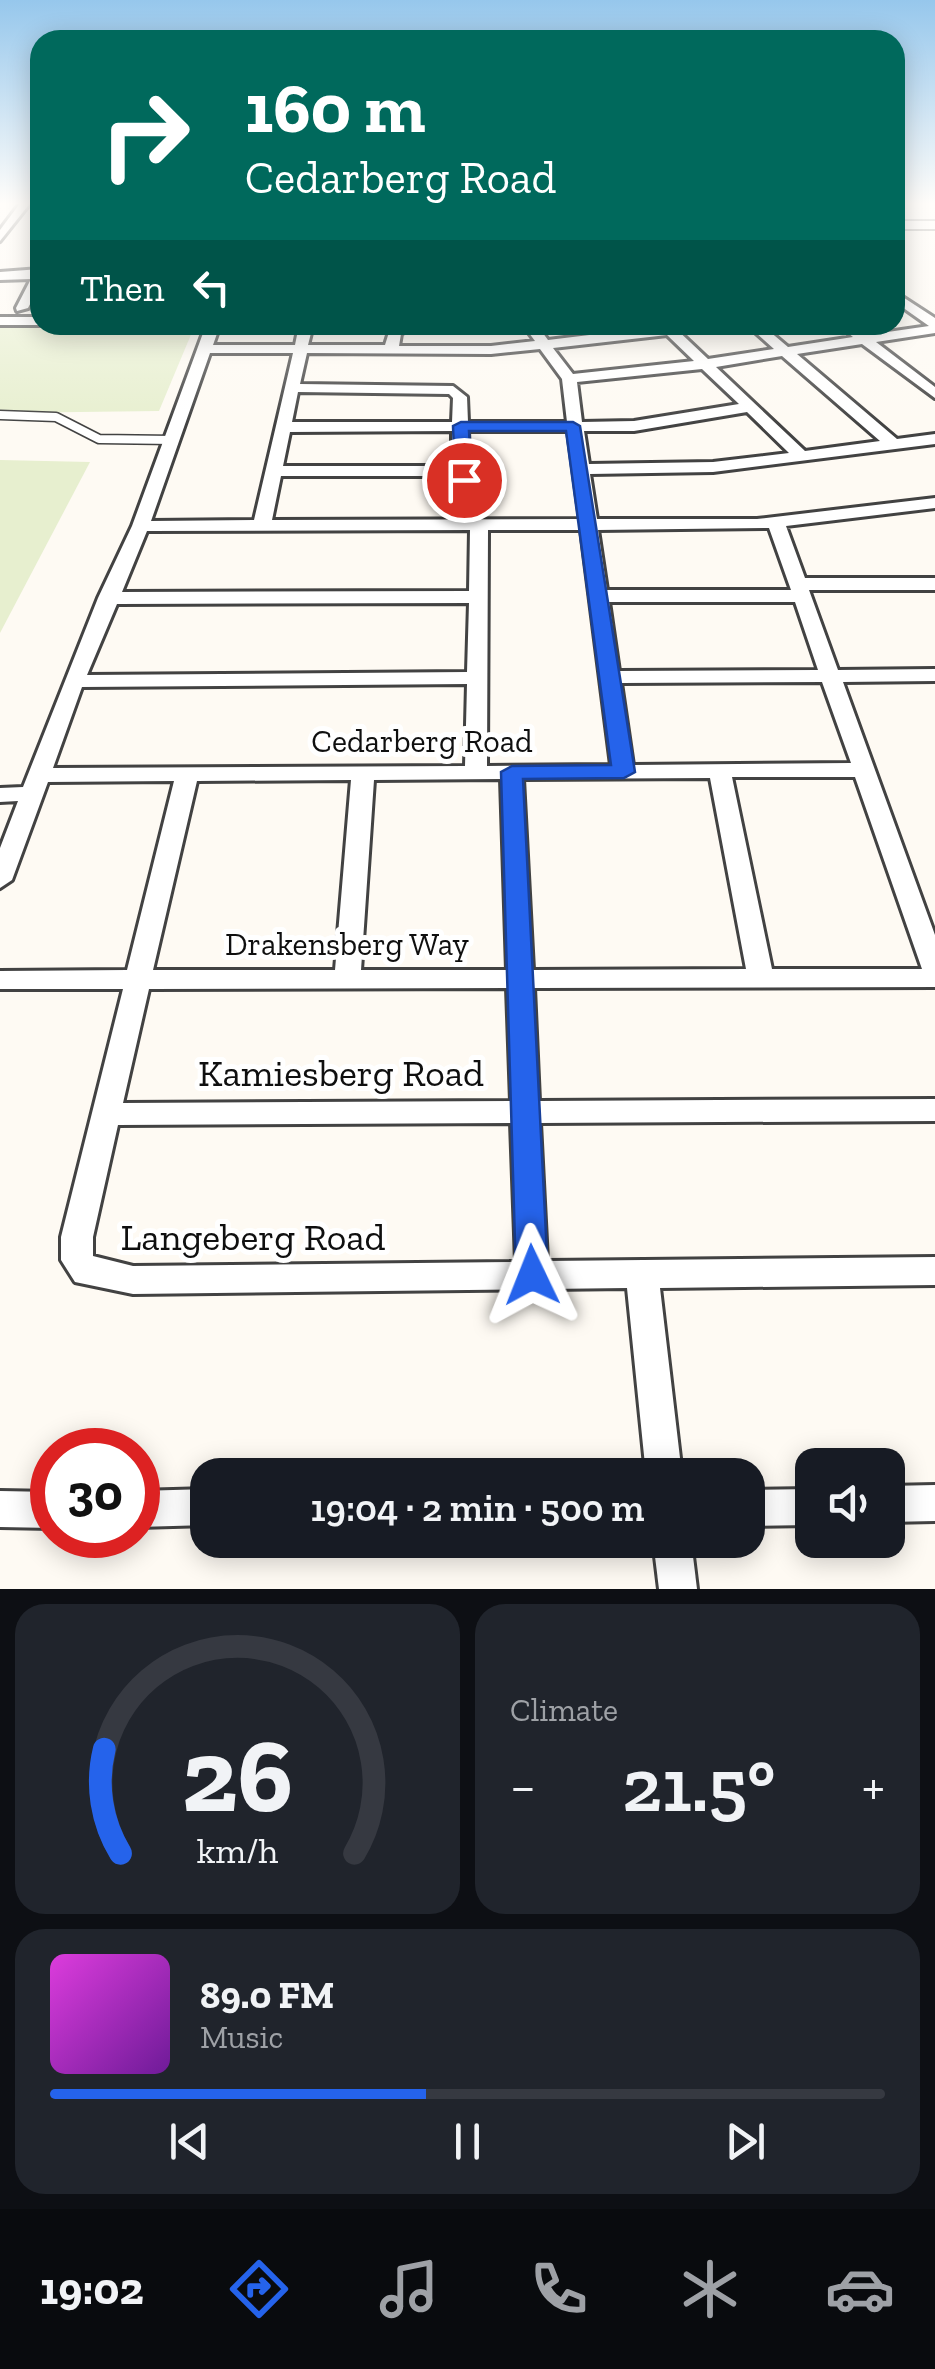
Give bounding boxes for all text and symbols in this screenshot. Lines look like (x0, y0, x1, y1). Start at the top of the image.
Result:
text: 160 m (245, 66, 426, 150)
icon: right (80, 70, 210, 200)
text: Cedarberg Road (245, 151, 556, 205)
icon: left (184, 260, 239, 315)
text: Then (80, 265, 164, 311)
pin (422, 438, 507, 523)
icon: arrive (437, 453, 492, 508)
street label: Cedarberg Road (311, 722, 533, 760)
street label: Drakensberg Way (225, 925, 470, 963)
street label: Kamiesberg Road (198, 1050, 484, 1096)
street label: Langeberg Road (121, 1214, 386, 1260)
position arrow (480, 1223, 584, 1327)
speed limit sign: 30 (30, 1428, 160, 1558)
map controls (795, 1448, 905, 1558)
button: sound (795, 1448, 905, 1558)
text: 19:04 · 2 min · 500 m (311, 1485, 644, 1531)
text: Climate (510, 1691, 618, 1729)
text: 26 (182, 1713, 293, 1838)
text: 21.5° (622, 1740, 775, 1830)
text: − (510, 1753, 536, 1819)
text: + (862, 1753, 885, 1819)
text: km/h (197, 1829, 278, 1872)
text: 89.0 FM (200, 1972, 334, 2018)
text: Music (200, 2018, 283, 2056)
icon: previous (162, 2114, 217, 2169)
icon: pause (440, 2114, 495, 2169)
icon: next (718, 2114, 773, 2169)
icon: directions (224, 2254, 294, 2324)
icon: music (374, 2254, 444, 2324)
icon: phone (524, 2254, 594, 2324)
icon: climate (675, 2254, 745, 2324)
icon: car (825, 2254, 895, 2324)
text: 19:02 (40, 2262, 144, 2316)

